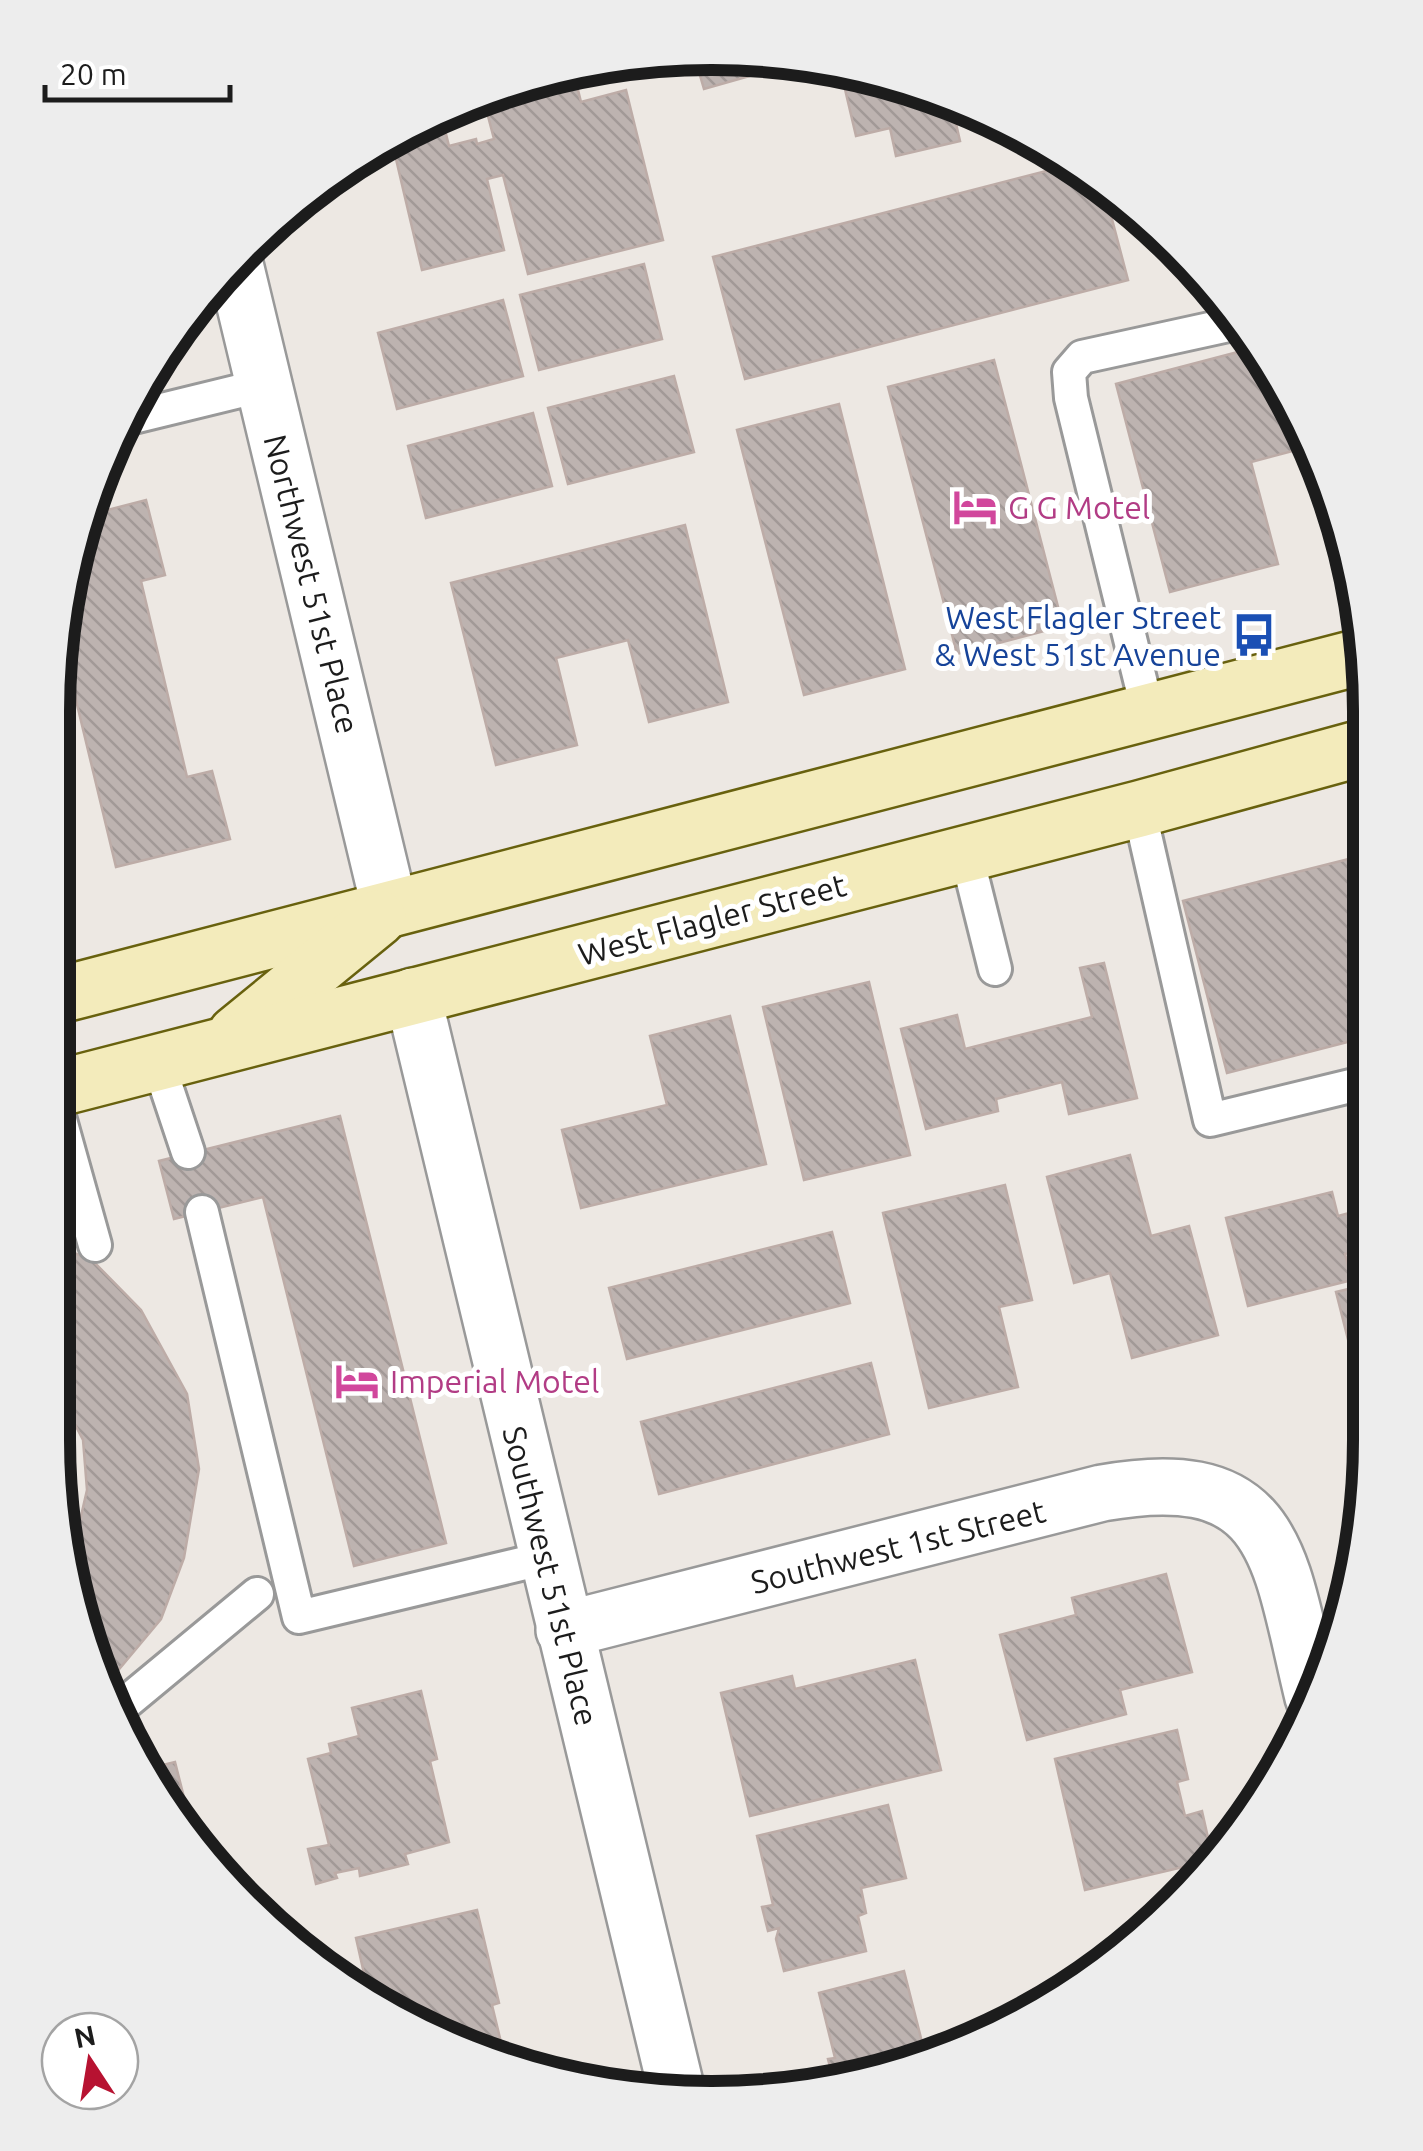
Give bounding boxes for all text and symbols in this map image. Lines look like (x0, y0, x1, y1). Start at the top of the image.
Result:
scale bar (45, 40, 230, 102)
text: 20 m (60, 57, 127, 91)
street label: Northwest 51st Place (257, 431, 367, 737)
hotel icon: G G Motel (951, 483, 999, 531)
place label: G G Motel (1008, 489, 1150, 525)
place label: West Flagler Street & West 51st Avenue (934, 599, 1221, 672)
bus stop icon: West Flagler Street & West 51st Avenue (1230, 611, 1278, 659)
street label: West Flagler Street (574, 866, 850, 972)
hotel icon: Imperial Motel (333, 1357, 381, 1405)
place label: Imperial Motel (390, 1363, 599, 1399)
street label: Southwest 51st Place (496, 1423, 606, 1729)
street label: Southwest 1st Street (747, 1492, 1049, 1600)
north arrow (40, 2011, 140, 2111)
text: N (71, 2019, 98, 2053)

